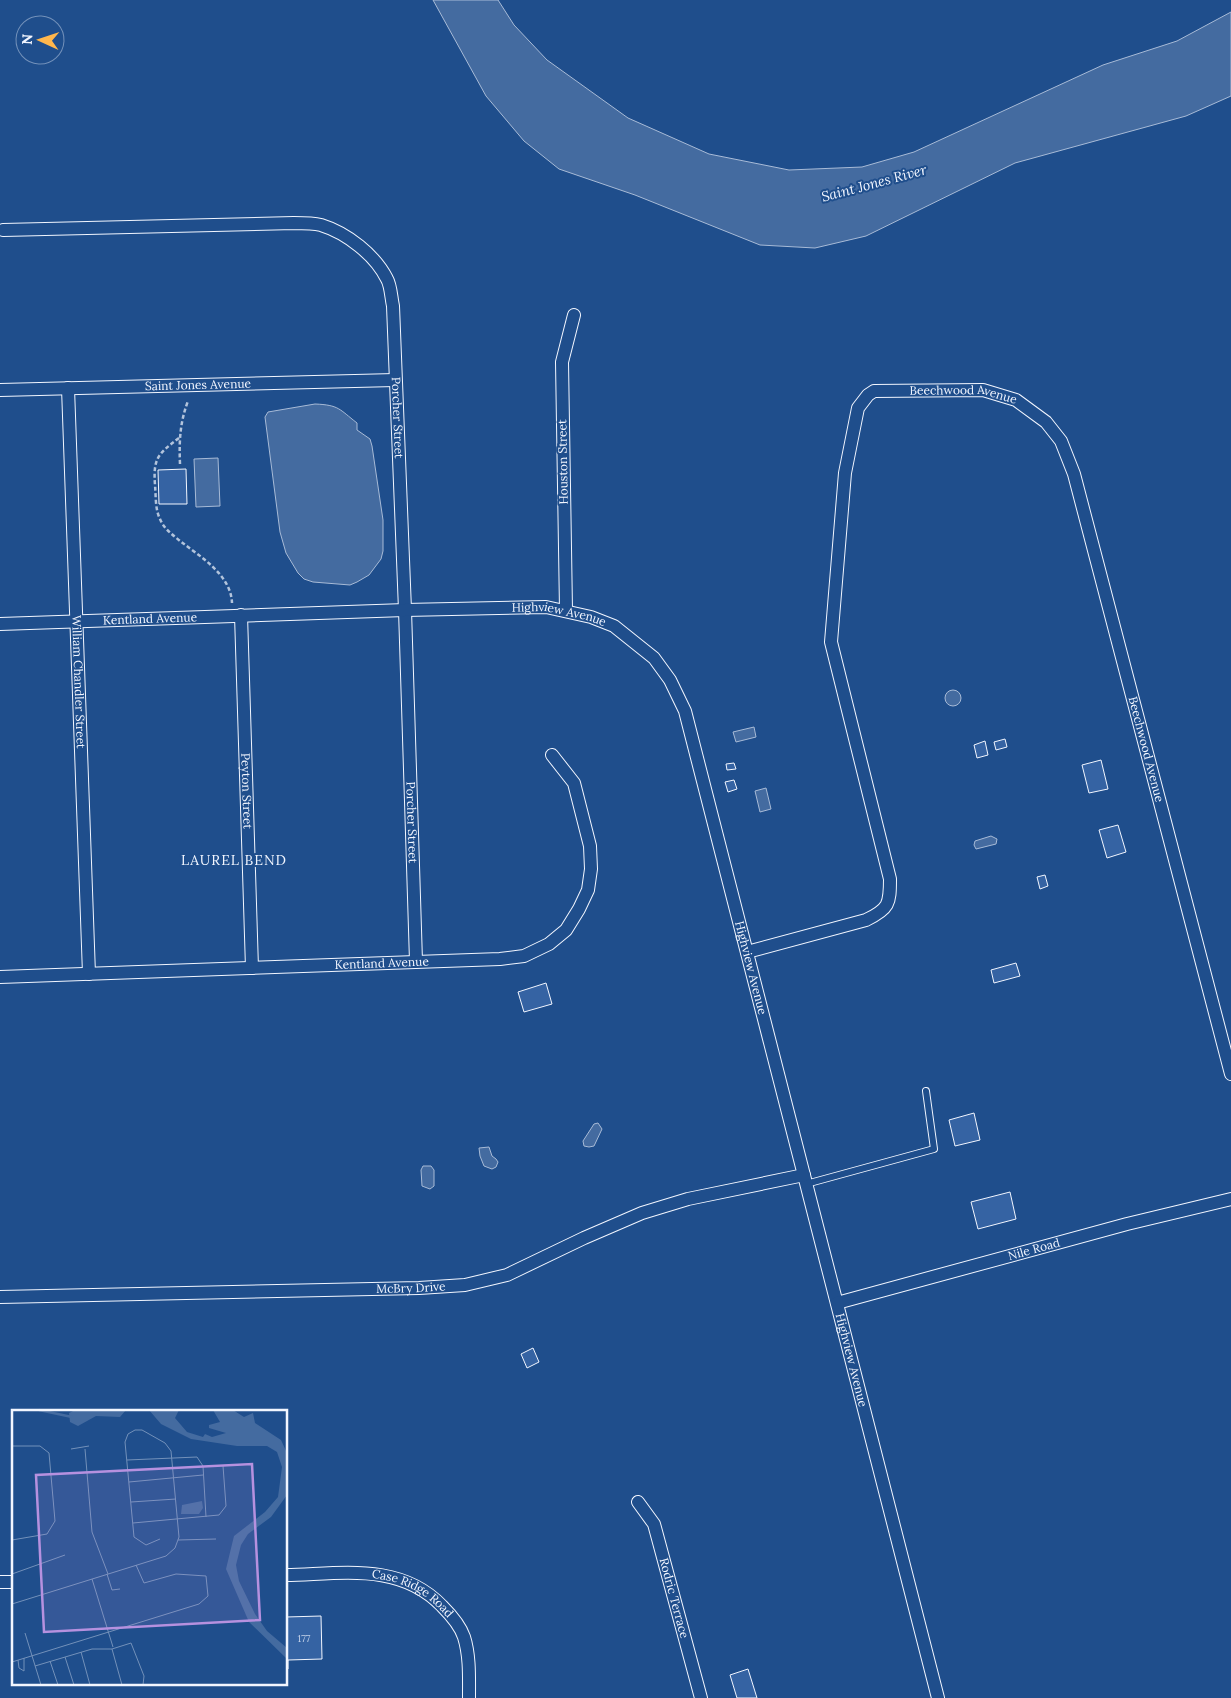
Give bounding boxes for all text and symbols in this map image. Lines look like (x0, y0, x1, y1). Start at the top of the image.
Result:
north arrow (15, 15, 65, 65)
text: N (18, 33, 36, 45)
water label: Saint Jones River (819, 160, 929, 206)
street label: Saint Jones Avenue (145, 376, 252, 393)
street label: Porcher Street (389, 376, 407, 459)
street label: Beechwood Avenue (909, 382, 1019, 407)
street label: Houston Street (554, 419, 571, 505)
street label: Highview Avenue (511, 599, 609, 629)
street label: Kentland Avenue (103, 609, 198, 627)
street label: William Chandler Street (69, 615, 89, 749)
street label: Beechwood Avenue (1125, 695, 1168, 804)
street label: Peyton Street (238, 753, 256, 830)
street label: Porcher Street (403, 781, 421, 864)
district label: LAUREL BEND (181, 851, 287, 869)
street label: Highview Avenue (732, 919, 771, 1017)
street label: Kentland Avenue (334, 954, 430, 972)
street label: Nile Road (1006, 1235, 1061, 1263)
street label: McBry Drive (376, 1278, 447, 1296)
street label: Highview Avenue (833, 1311, 871, 1409)
inset map (12, 1410, 288, 1686)
street label: Rodric Terrace (656, 1556, 693, 1640)
street label: Case Ridge Road (371, 1566, 457, 1620)
house number: 177 (298, 1632, 311, 1645)

